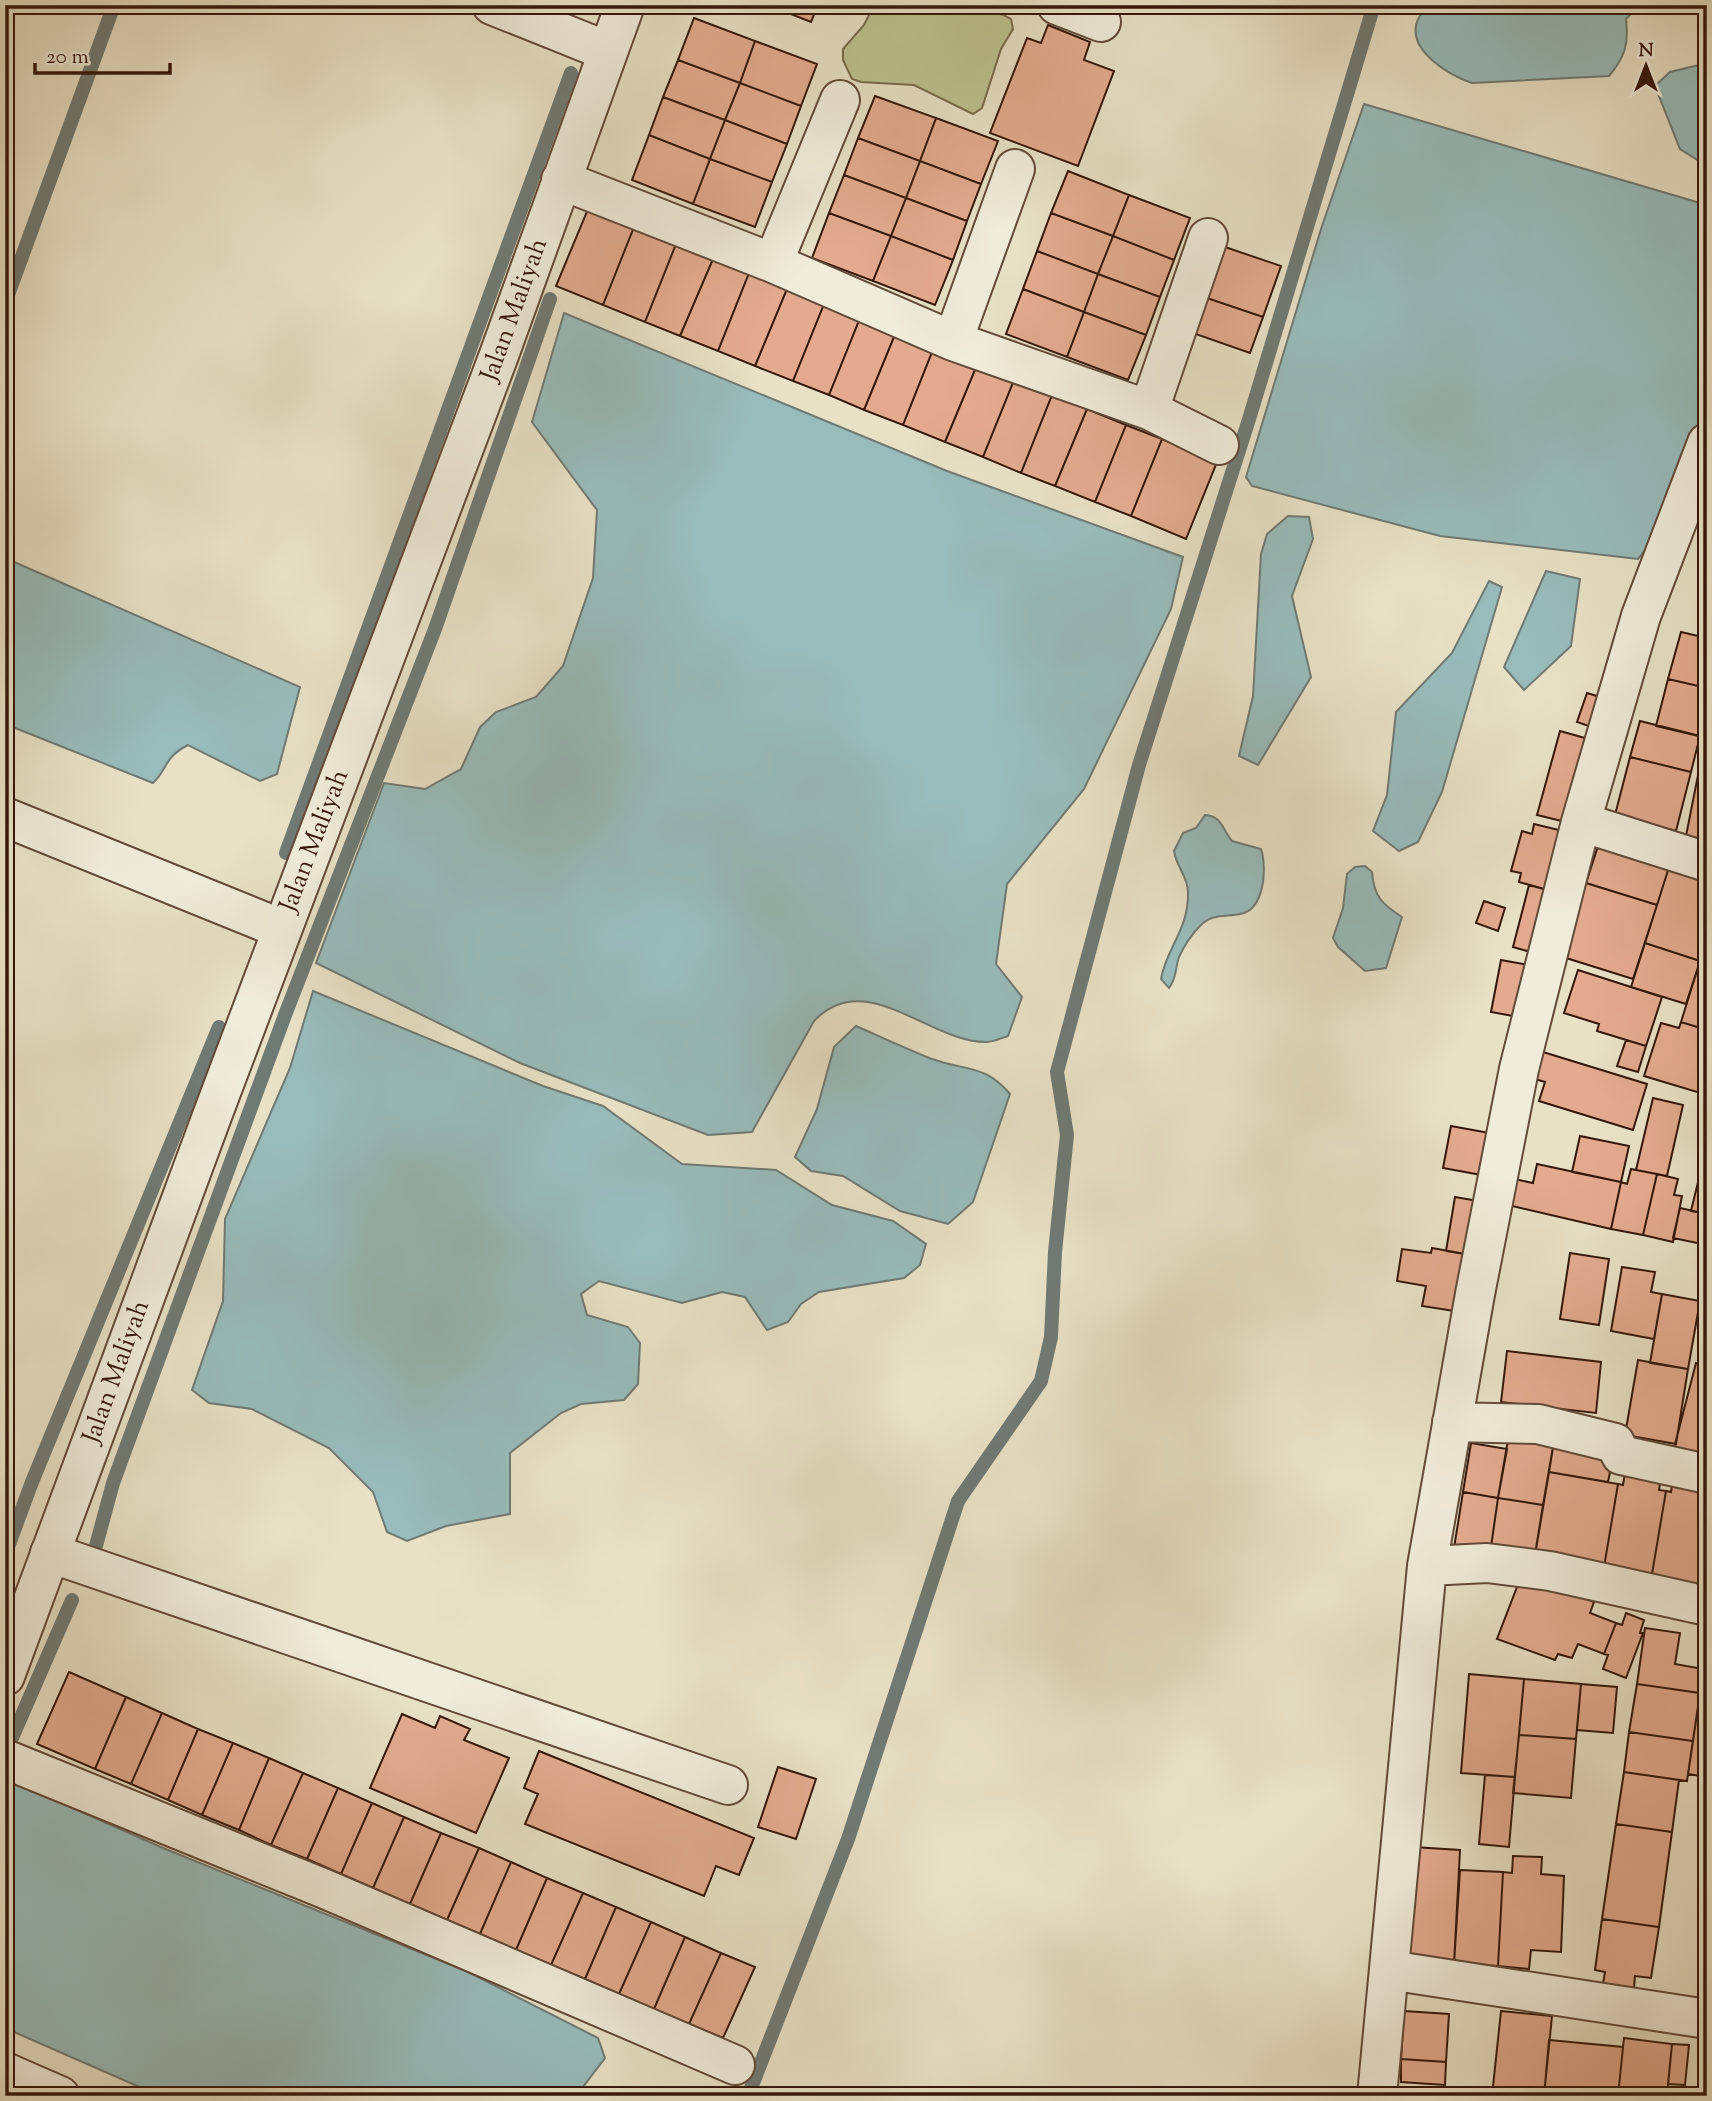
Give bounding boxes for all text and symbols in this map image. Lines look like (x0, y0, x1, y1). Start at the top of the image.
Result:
scale bar (35, 32, 170, 76)
north arrow (1610, 32, 1680, 102)
text: N (1638, 38, 1654, 65)
text: 20 m (46, 43, 89, 73)
street label: Jalan Maliyah (471, 233, 558, 389)
street label: Jalan Maliyah (270, 764, 359, 920)
street label: Jalan Maliyah (73, 1295, 160, 1451)

